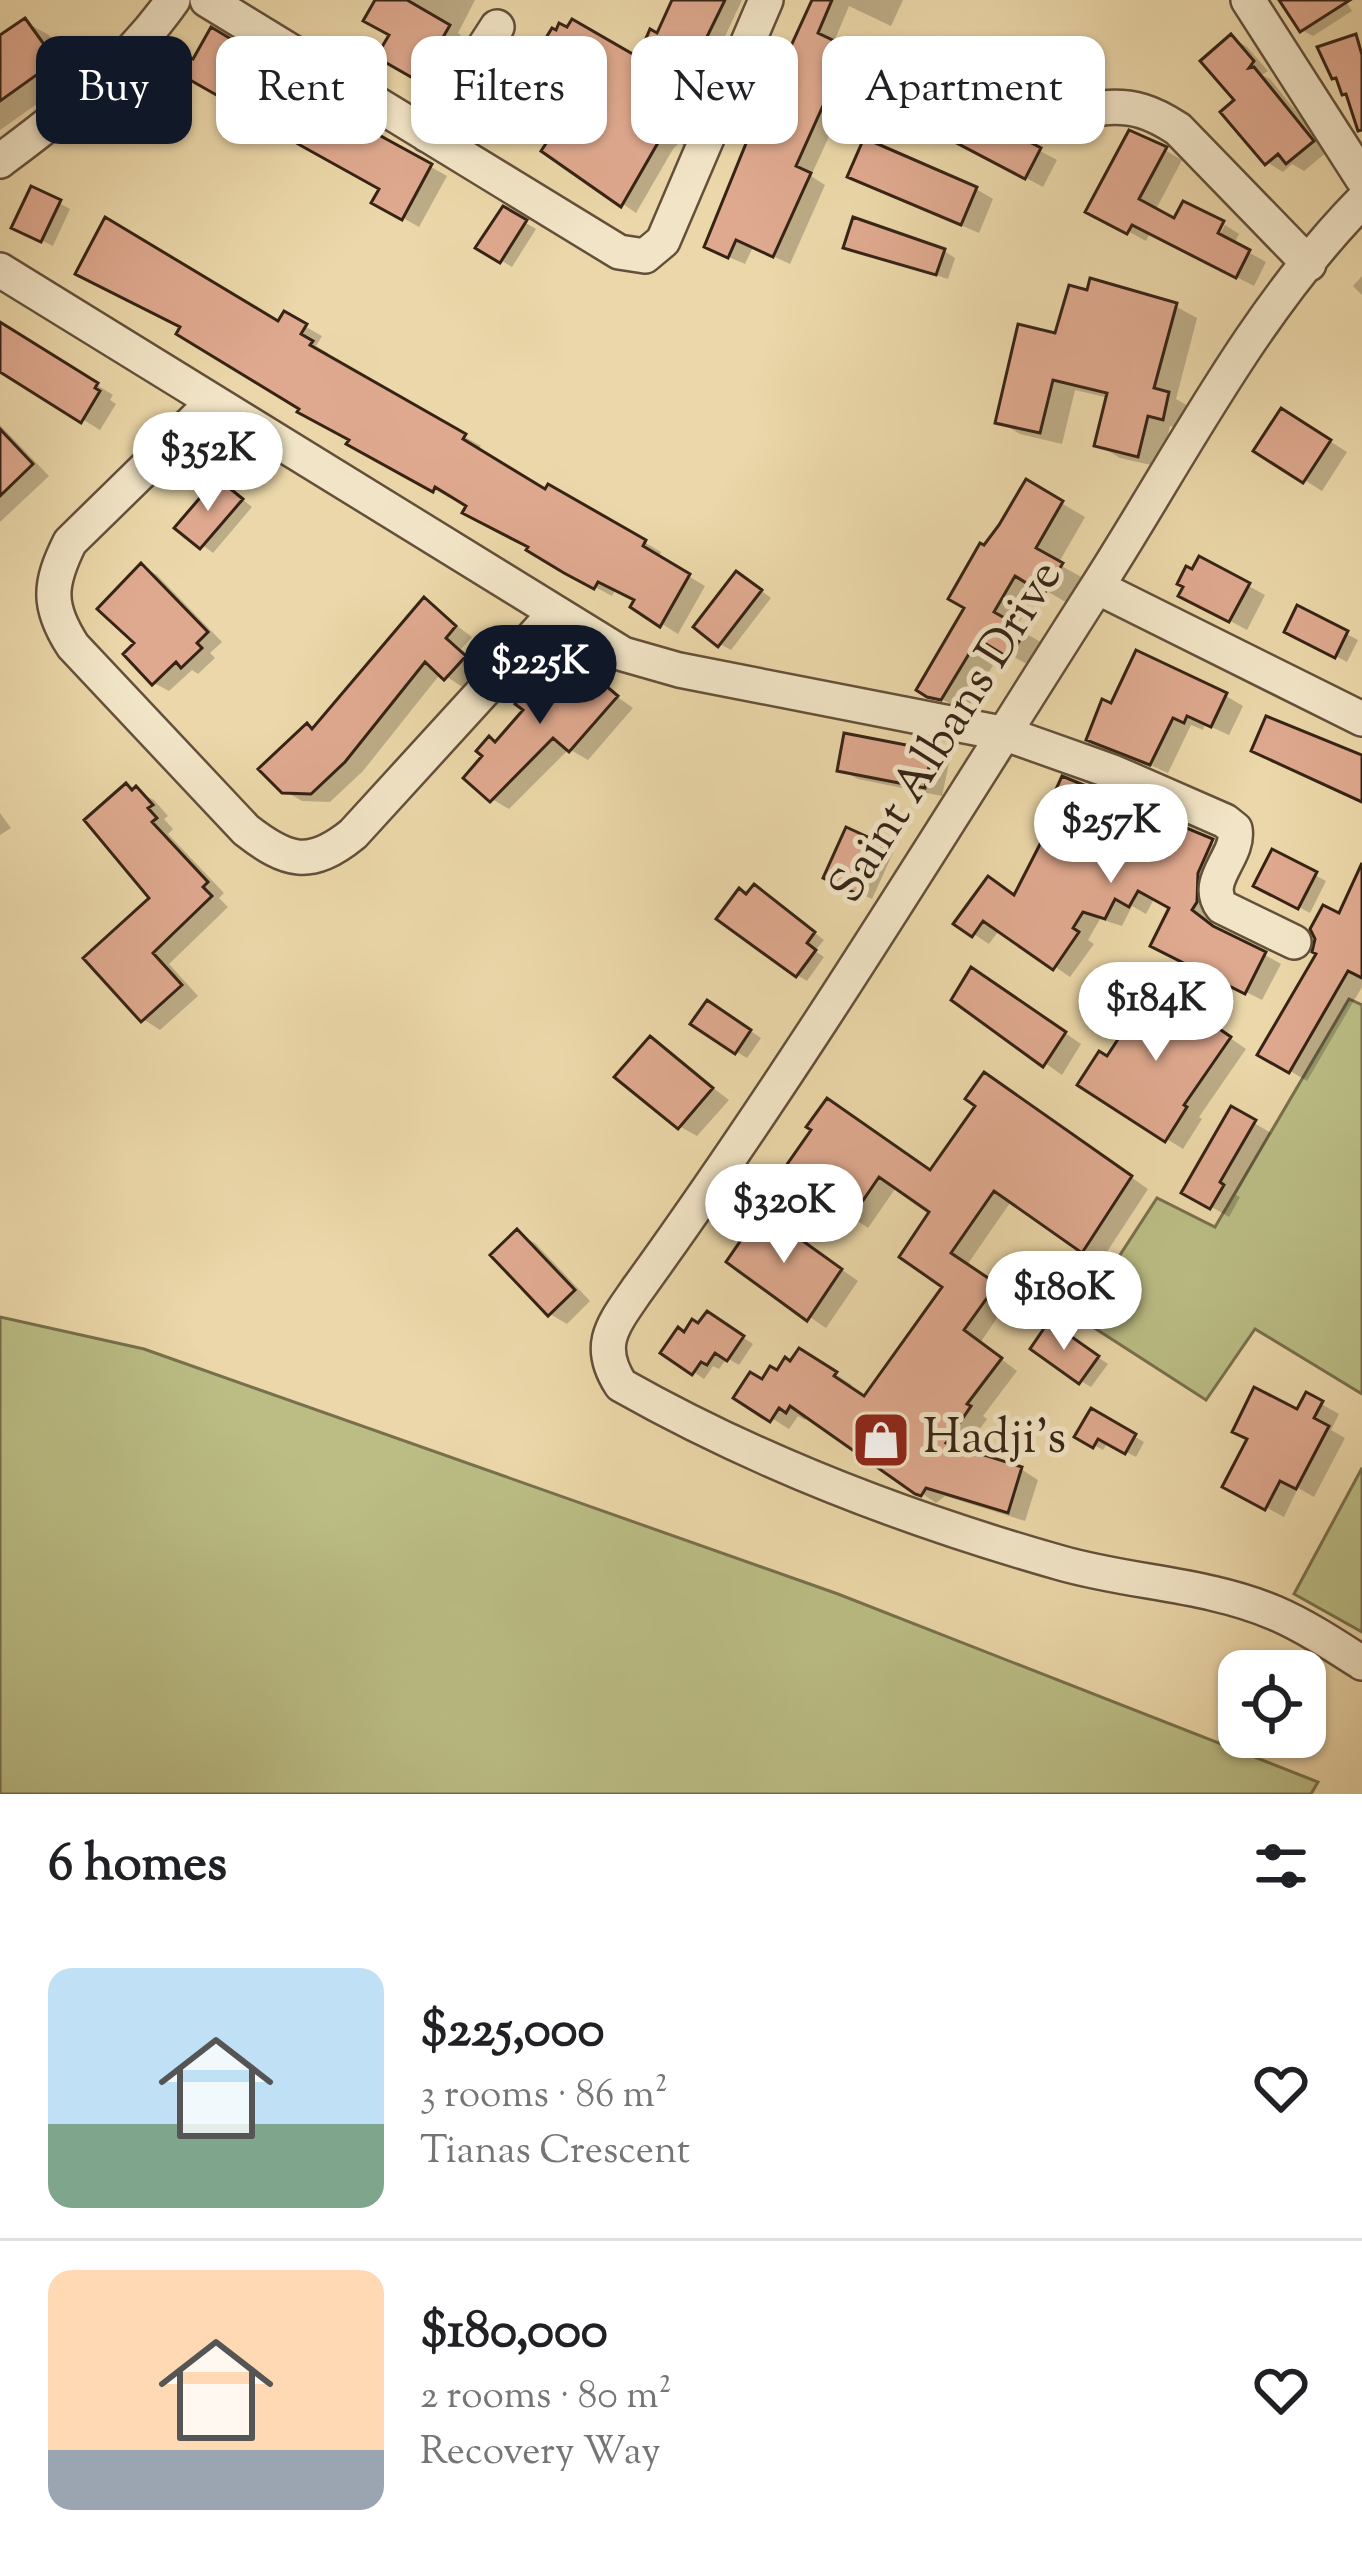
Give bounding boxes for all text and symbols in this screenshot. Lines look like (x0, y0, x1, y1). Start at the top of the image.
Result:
chip: Buy (36, 36, 192, 144)
chip: Rent (216, 36, 387, 144)
chip: Filters (411, 36, 607, 144)
chip: New (631, 36, 798, 144)
chip: Apartment (822, 36, 1105, 144)
pin: $352K (124, 412, 292, 514)
text: $352K (160, 423, 256, 479)
street label: Saint Albans Drive (815, 548, 1081, 918)
pin: $225K (456, 625, 624, 727)
text: $225K (491, 636, 589, 692)
pin: $257K (1027, 784, 1195, 886)
text: $257K (1061, 795, 1161, 851)
pin: $184K (1072, 962, 1240, 1064)
text: $184K (1105, 973, 1207, 1029)
pin: $320K (700, 1164, 868, 1266)
text: $320K (732, 1175, 836, 1231)
pin: $180K (980, 1251, 1148, 1353)
text: $180K (1013, 1262, 1115, 1318)
place label: Hadji's (923, 1406, 1066, 1475)
shop icon: Hadji's (850, 1409, 912, 1471)
map controls (1218, 1650, 1326, 1758)
button: locate (1218, 1650, 1326, 1758)
text: 6 homes (48, 1830, 227, 1903)
icon: filters (1248, 1833, 1314, 1899)
text: $225,000 (420, 1996, 605, 2069)
icon: home (144, 2016, 288, 2160)
icon: heart (1248, 2055, 1314, 2121)
text: 3 rooms · 86 m² (420, 2069, 668, 2125)
text: Tianas Crescent (420, 2125, 690, 2181)
text: $180,000 (420, 2297, 608, 2370)
icon: home (144, 2318, 288, 2462)
icon: heart (1248, 2357, 1314, 2423)
text: 2 rooms · 80 m² (420, 2370, 672, 2426)
text: Recovery Way (420, 2426, 661, 2482)

